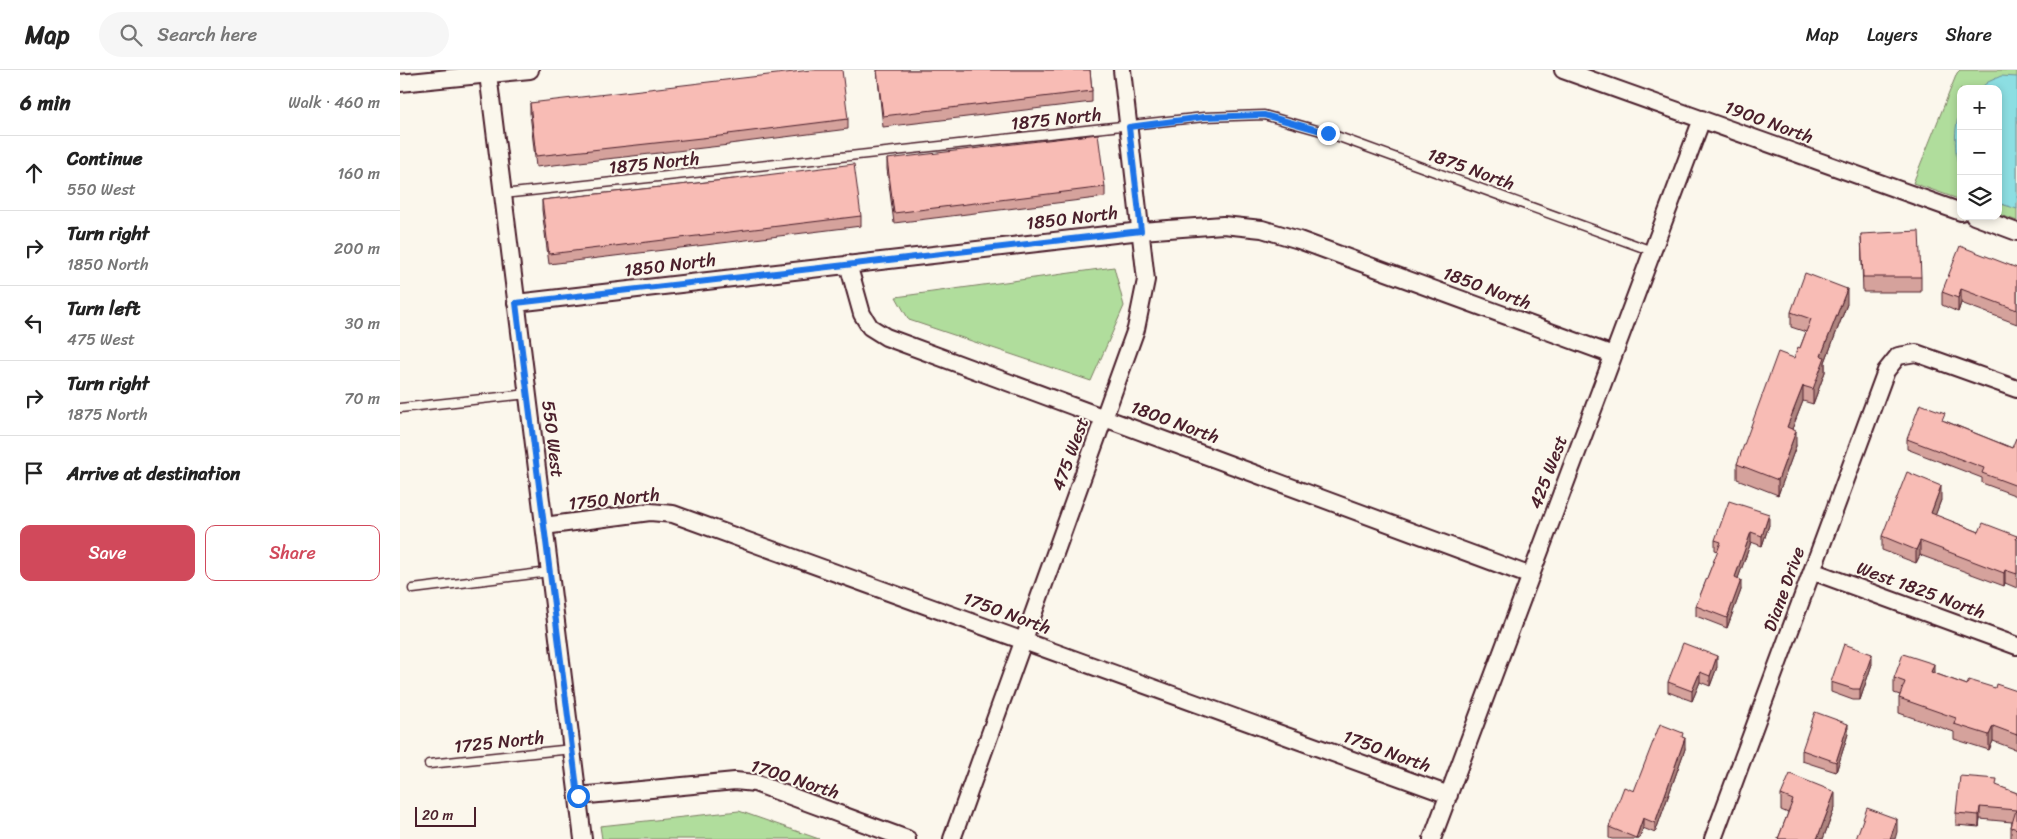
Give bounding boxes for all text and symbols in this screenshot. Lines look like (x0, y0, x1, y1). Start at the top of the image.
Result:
search box (99, 12, 449, 57)
text: Map (25, 14, 69, 56)
text: Search here (157, 18, 257, 51)
text: Map (1806, 19, 1839, 51)
text: Layers (1867, 19, 1918, 51)
text: Share (1946, 19, 1992, 51)
icon: search (117, 21, 145, 49)
text: 6 min (20, 84, 71, 122)
map controls (1957, 85, 2002, 220)
button: + (1957, 85, 2002, 130)
text: Walk · 460 m (288, 88, 380, 117)
street label: 1900 North (1720, 91, 1818, 153)
street label: 1875 North (1009, 98, 1103, 140)
route end (1317, 122, 1340, 145)
button: − (1957, 130, 2002, 175)
street label: 1875 North (1423, 138, 1519, 200)
text: Continue (67, 142, 143, 175)
street label: 1875 North (607, 142, 701, 184)
icon: ahead (20, 159, 48, 187)
text: 160 m (337, 159, 380, 188)
text: 550 West (67, 175, 136, 204)
button: layers (1957, 175, 2002, 220)
street label: 1850 North (1024, 197, 1120, 239)
text: Turn right (67, 217, 149, 250)
icon: right (20, 234, 48, 262)
text: 200 m (334, 234, 380, 263)
street label: 1850 North (622, 244, 718, 286)
text: 1850 North (67, 250, 149, 279)
street label: 1850 North (1438, 257, 1536, 319)
text: Turn left (67, 292, 140, 325)
icon: left (20, 309, 48, 337)
text: 30 m (345, 309, 380, 338)
text: 475 West (67, 325, 135, 354)
text: Turn right (67, 367, 149, 400)
icon: right (20, 384, 48, 412)
text: 70 m (344, 384, 380, 413)
street label: 1800 North (1126, 391, 1224, 453)
street label: 550 West (532, 399, 574, 479)
text: 1875 North (67, 400, 148, 429)
street label: 475 West (1042, 412, 1098, 495)
street label: 425 West (1519, 430, 1577, 513)
text: Arrive at destination (67, 457, 240, 490)
icon: arrive (20, 459, 48, 487)
street label: 1750 North (567, 478, 661, 520)
button: Save (20, 525, 195, 581)
button: Share (205, 525, 380, 581)
street label: Diane Drive (1754, 542, 1814, 636)
street label: West 1825 North (1852, 552, 1990, 628)
street label: 1750 North (959, 582, 1055, 644)
street label: 1750 North (1339, 720, 1435, 782)
street label: 1725 North (452, 721, 546, 763)
street label: 1700 North (746, 750, 844, 808)
route start (567, 785, 590, 808)
text: 20 m (422, 803, 453, 828)
scale bar (415, 804, 476, 827)

